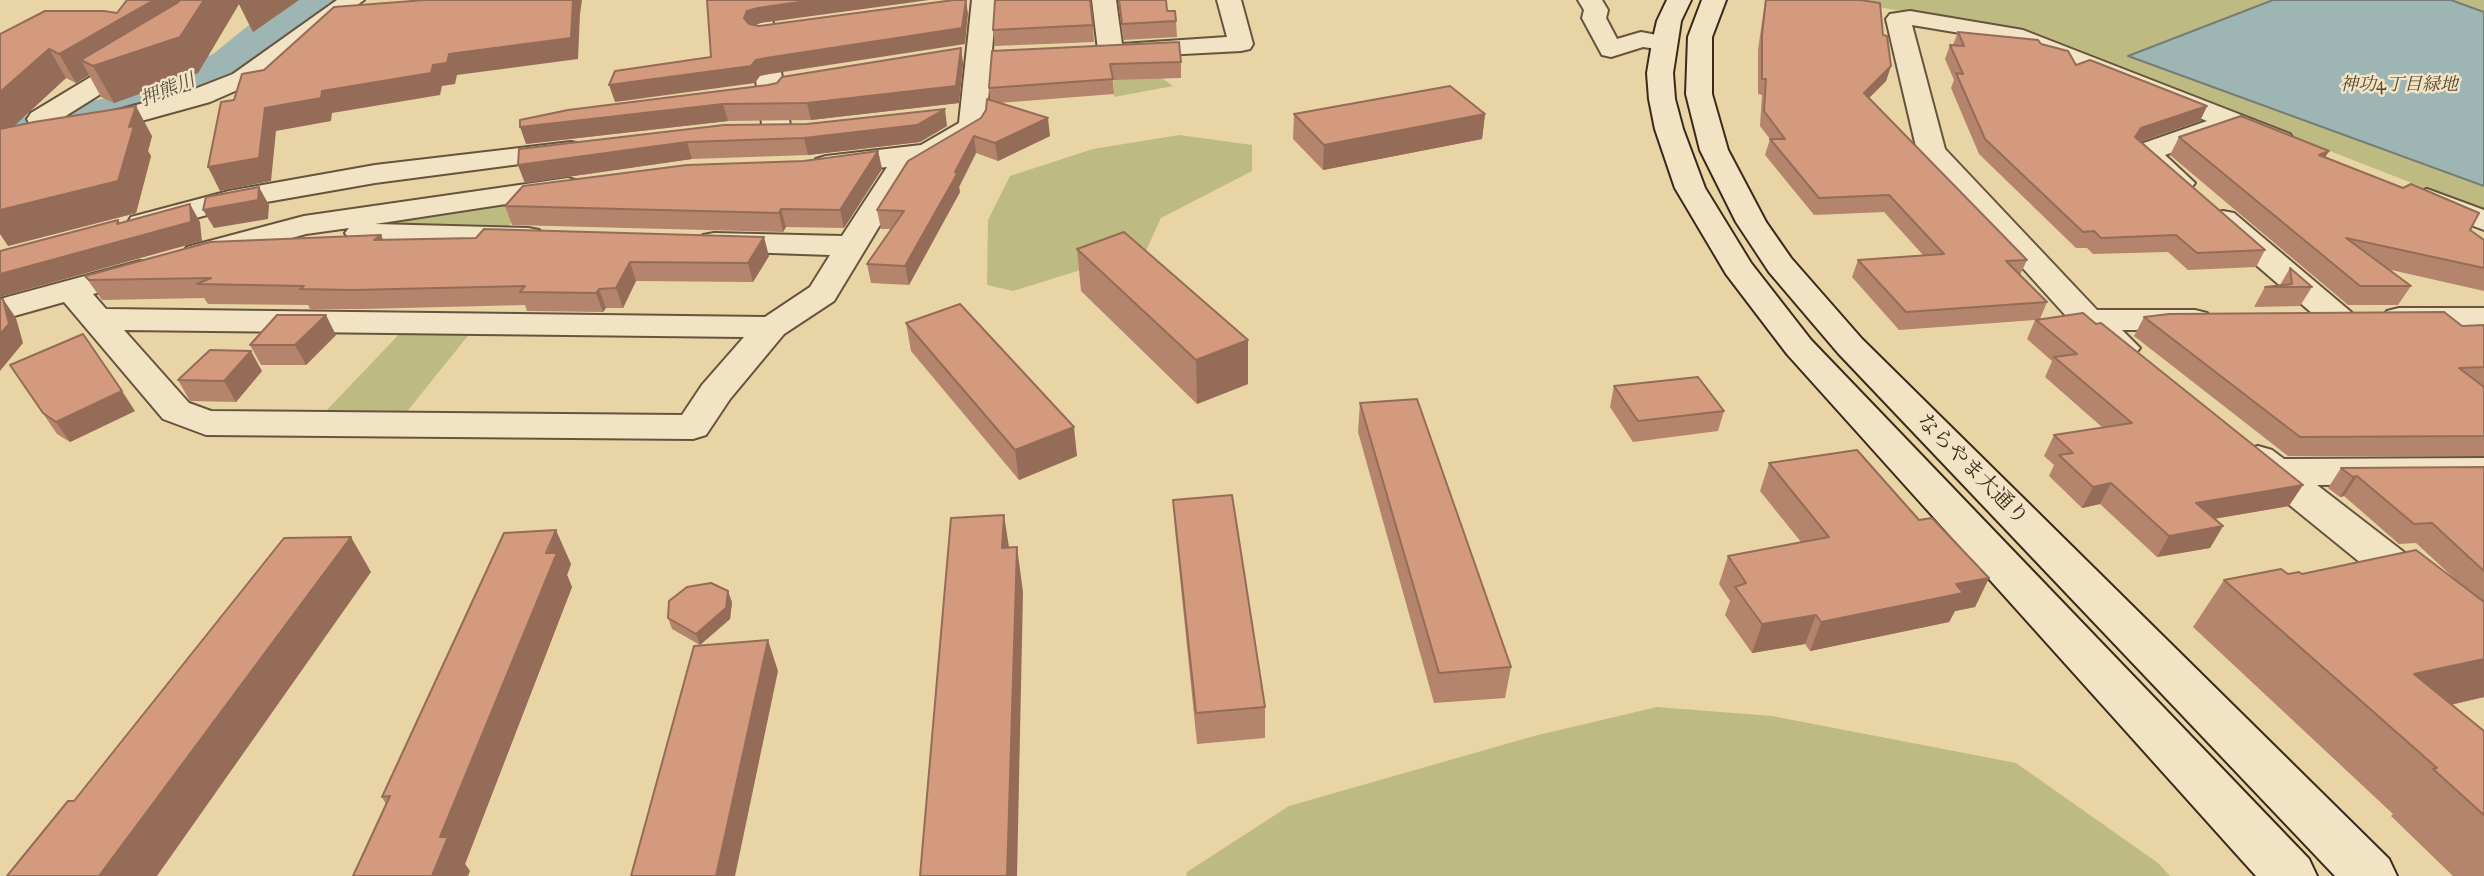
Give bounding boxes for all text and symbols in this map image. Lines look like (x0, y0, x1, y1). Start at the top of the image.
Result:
water label: 押熊川 (137, 70, 199, 112)
park label: 神功4丁目緑地 (2340, 75, 2458, 97)
street label: ならやま大通り (1911, 409, 2033, 531)

